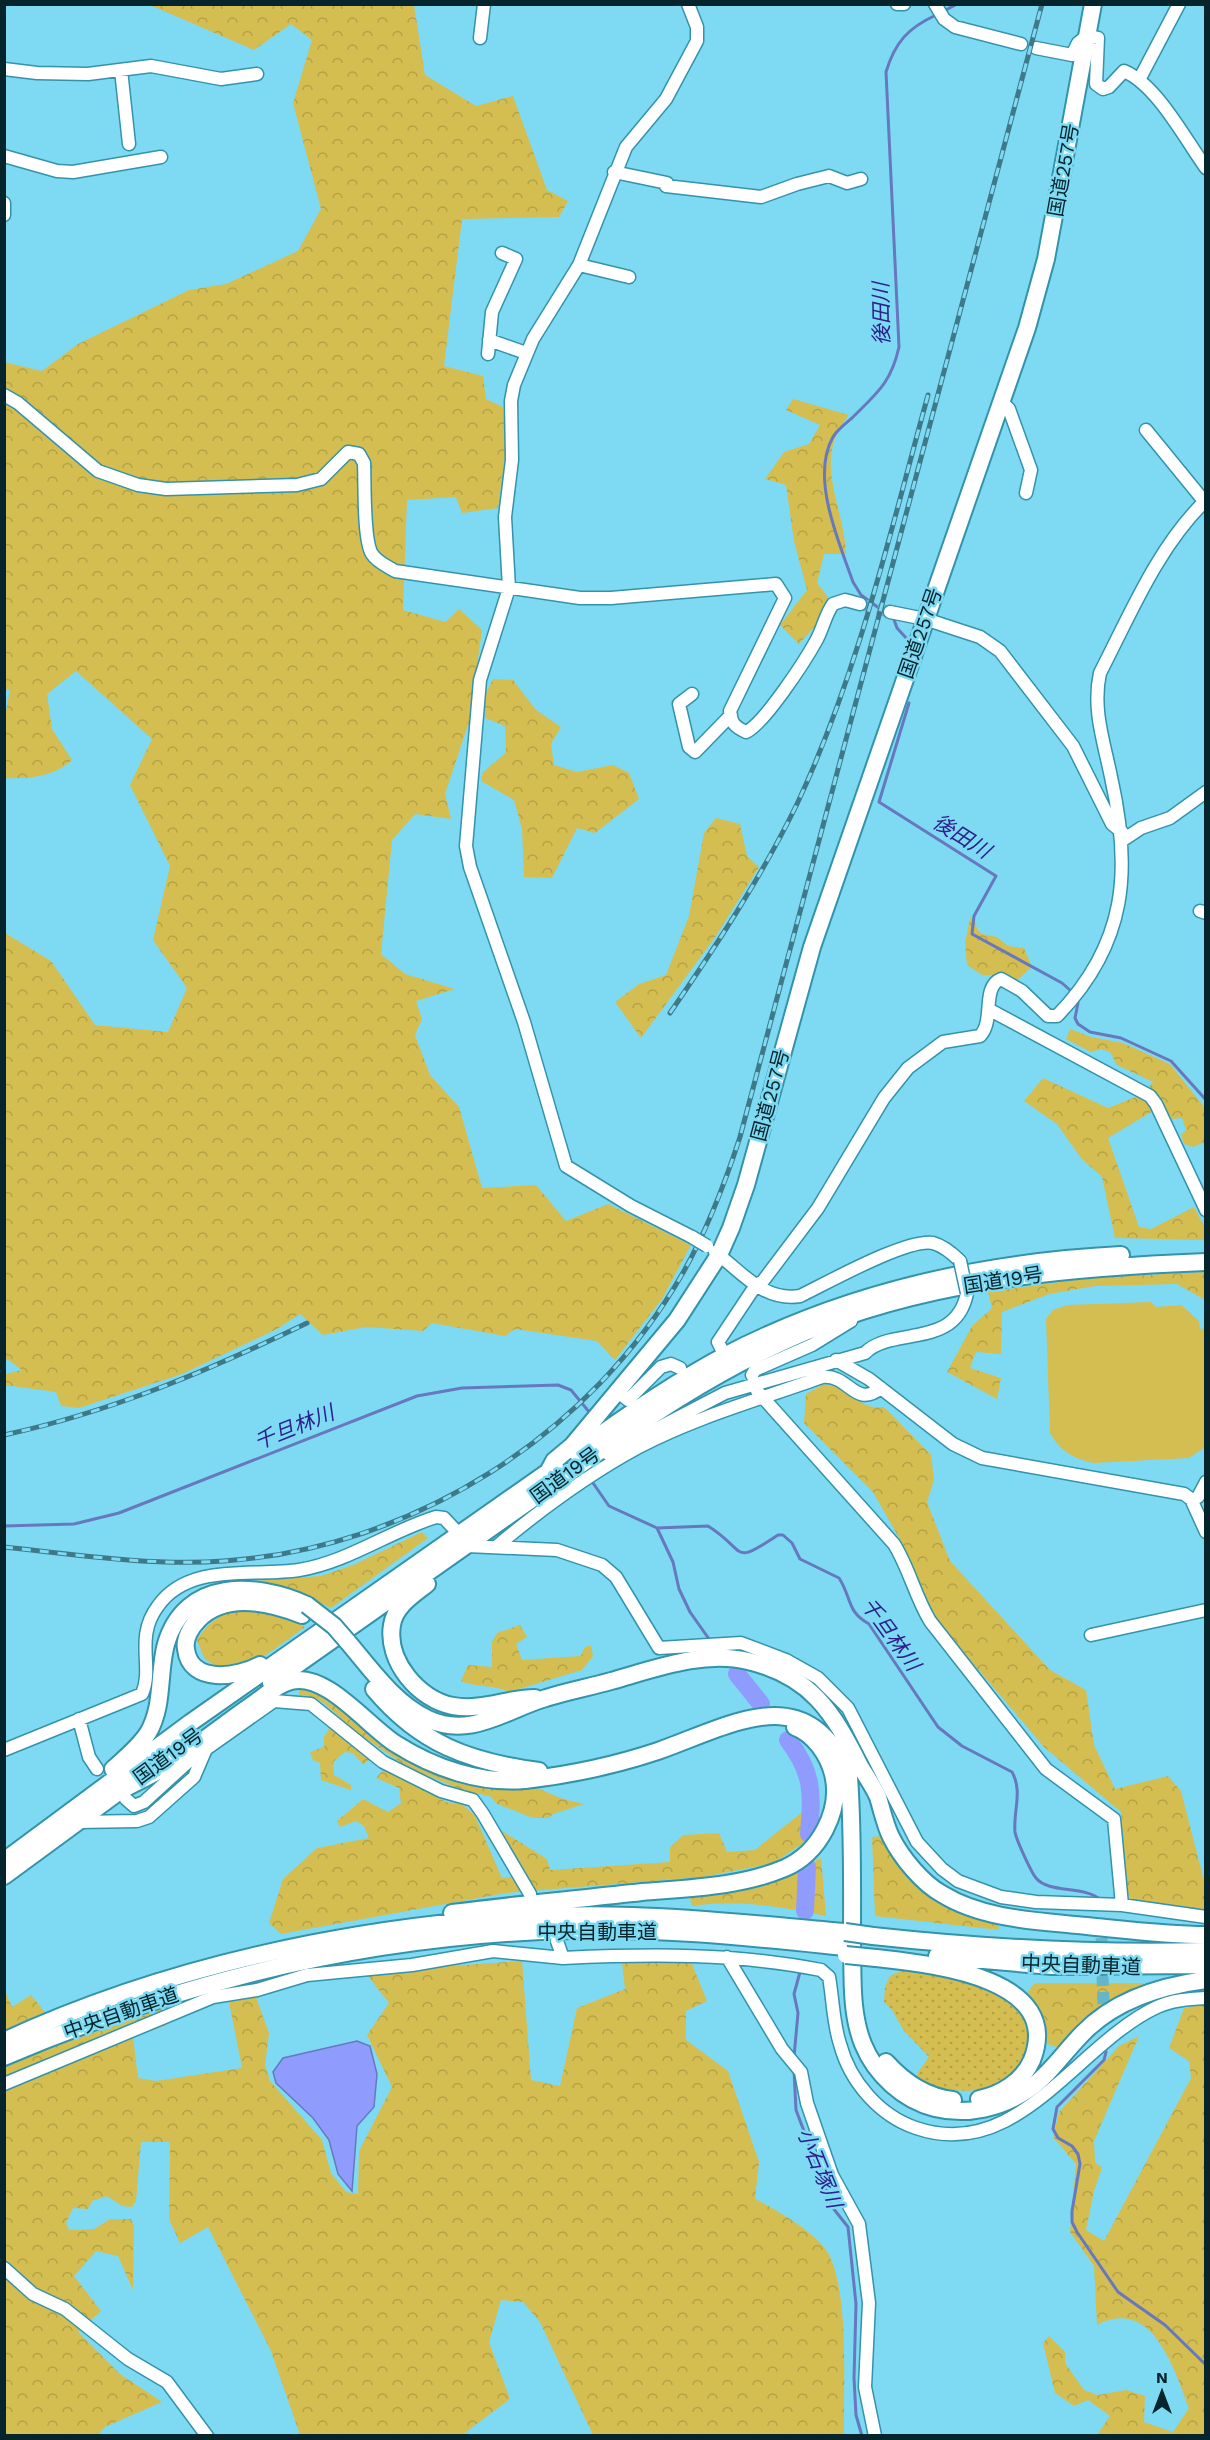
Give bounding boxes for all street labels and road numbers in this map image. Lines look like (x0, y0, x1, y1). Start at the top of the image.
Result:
street label: 国道257号 (1043, 121, 1083, 219)
street label: 国道257号 (893, 584, 947, 682)
street label: 国道257号 (746, 1046, 794, 1144)
street label: 国道19号 (962, 1262, 1044, 1298)
street label: 国道19号 (526, 1442, 604, 1508)
street label: 国道19号 (129, 1723, 207, 1789)
street label: 中央自動車道 (537, 1920, 657, 1944)
street label: 中央自動車道 (1021, 1951, 1141, 1979)
street label: 中央自動車道 (60, 1982, 182, 2044)

